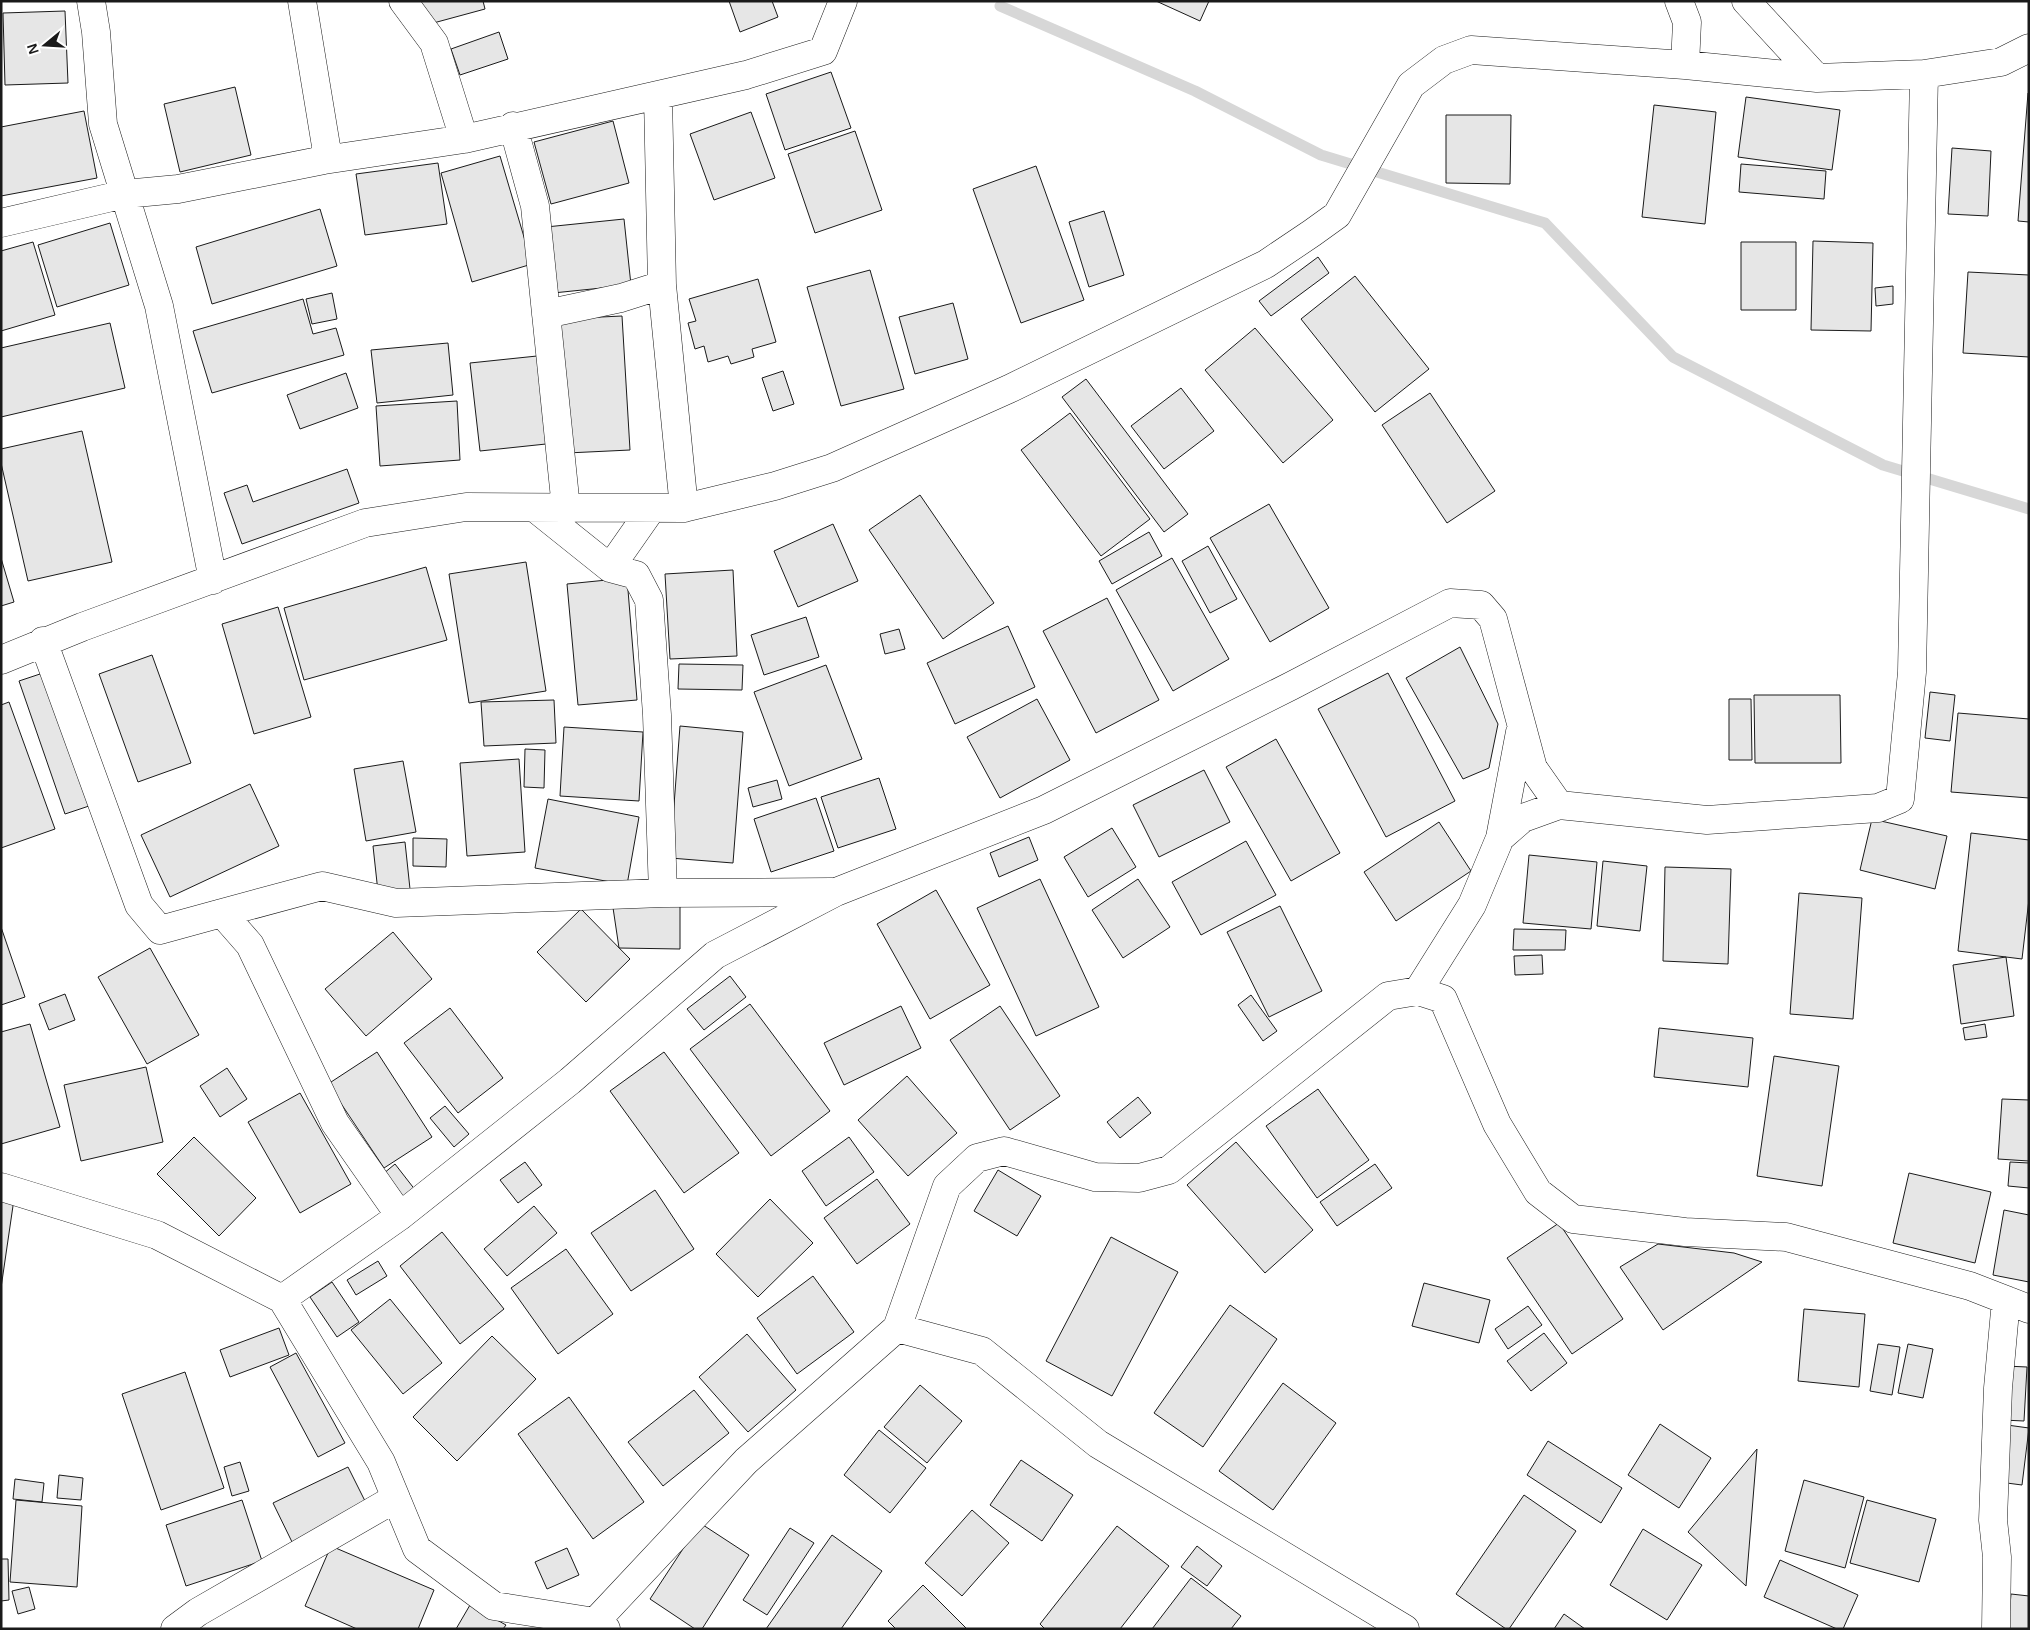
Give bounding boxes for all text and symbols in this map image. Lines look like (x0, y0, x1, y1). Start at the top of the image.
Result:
north arrow (20, 20, 70, 70)
text: N (23, 42, 42, 56)

